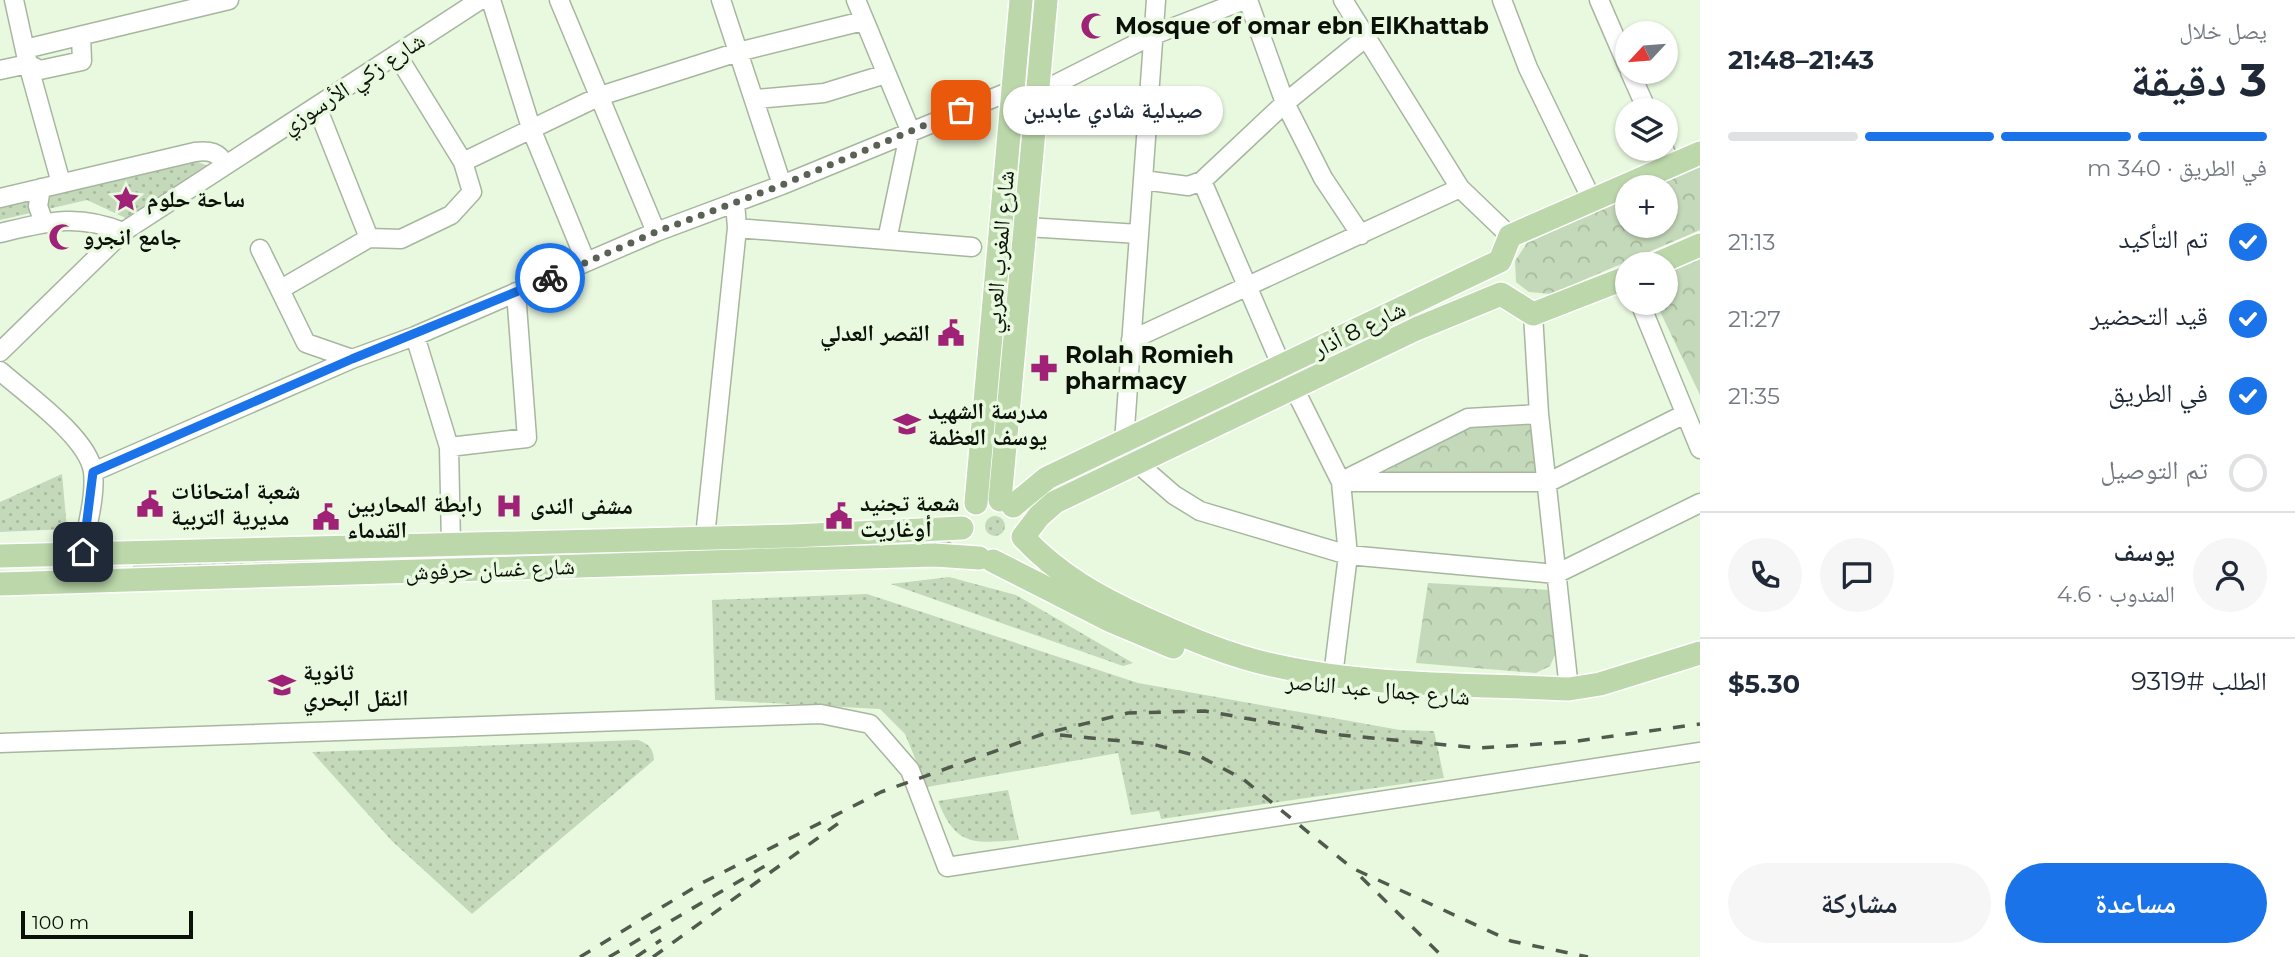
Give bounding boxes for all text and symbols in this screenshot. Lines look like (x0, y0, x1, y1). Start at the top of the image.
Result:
mosque icon: Mosque of omar ebn ElKhattab (1079, 11, 1109, 41)
place label: Mosque of omar ebn ElKhattab (1115, 12, 1489, 40)
text: يصل خلال (2179, 17, 2267, 45)
north arrow (1615, 21, 1678, 84)
map controls (1615, 21, 1678, 315)
street label: شارع زكي الأرسوزي (276, 26, 433, 144)
text: 21:43–21:48 (1728, 44, 1874, 76)
text: 3 دقيقة (2130, 51, 2267, 108)
pin (931, 80, 991, 140)
callout: صيدلية شادي عابدين (1003, 86, 1224, 134)
icon: bag (942, 91, 980, 129)
text: صيدلية شادي عابدين (1023, 96, 1203, 124)
button: layers (1615, 98, 1678, 161)
text: في الطريق · 340 m (2087, 154, 2267, 182)
street label: شارع المغرب العربي (978, 169, 1025, 335)
button: + (1615, 175, 1678, 238)
place icon: ساحة حلوم (111, 184, 141, 214)
place label: ساحة حلوم (147, 185, 245, 215)
mosque icon: جامع انجرو (47, 222, 77, 252)
place label: جامع انجرو (83, 223, 181, 252)
text: تم التأكيد (2118, 223, 2208, 255)
icon: check (2229, 223, 2267, 261)
text: 21:13 (1728, 228, 1776, 256)
courier (515, 243, 585, 313)
button: − (1615, 252, 1678, 315)
icon: bike (531, 259, 569, 297)
street label: شارع 8 أذار (1307, 295, 1410, 365)
text: قيد التحضير (2090, 300, 2208, 332)
icon: check (2229, 300, 2267, 338)
text: 21:27 (1728, 305, 1781, 333)
public building icon: القصر العدلي (936, 318, 966, 348)
place label: القصر العدلي (820, 319, 930, 352)
place label: Rolah Romieh pharmacy (1065, 341, 1234, 395)
pharmacy icon: Rolah Romieh pharmacy (1029, 353, 1059, 383)
text: في الطريق (2108, 377, 2208, 409)
icon: check (2229, 377, 2267, 415)
text: 21:35 (1728, 382, 1780, 410)
place label: مدرسة الشهيد يوسف العظمة (928, 397, 1048, 451)
school or university icon: مدرسة الشهيد يوسف العظمة (892, 409, 922, 439)
text: تم التوصيل (2100, 454, 2208, 486)
place label: شعبة امتحانات مديرية التربية (171, 477, 300, 531)
public building icon: شعبة امتحانات مديرية التربية (135, 489, 165, 519)
place label: شعبة تجنيد أوغاريت (860, 489, 960, 543)
place label: رابطة المحاربين القدماء (347, 490, 482, 544)
hospital icon: مشفى الندى (494, 491, 524, 521)
place label: مشفى الندى (530, 492, 633, 520)
public building icon: شعبة تجنيد أوغاريت (824, 501, 854, 531)
public building icon: رابطة المحاربين القدماء (311, 502, 341, 532)
pin (53, 522, 113, 582)
icon: home (64, 533, 102, 571)
text: يوسف (2114, 536, 2175, 568)
button: phone (1728, 538, 1802, 612)
button: chat (1820, 538, 1894, 612)
button: person (2193, 538, 2267, 612)
street label: شارع غسان حرفوش (405, 552, 575, 587)
text: المندوب · 4.6 (2057, 580, 2175, 608)
place label: ثانوية النقل البحري (303, 658, 408, 717)
text: الطلب #9319 (2131, 665, 2267, 697)
street label: شارع جمال عبد الناصر (1284, 667, 1471, 712)
text: $5.30 (1728, 668, 1800, 700)
school or university icon: ثانوية النقل البحري (267, 670, 297, 700)
button: مشاركة (1728, 863, 1991, 943)
button: مساعدة (2005, 863, 2267, 943)
scale bar (21, 908, 192, 940)
text: 100 m (32, 911, 89, 934)

